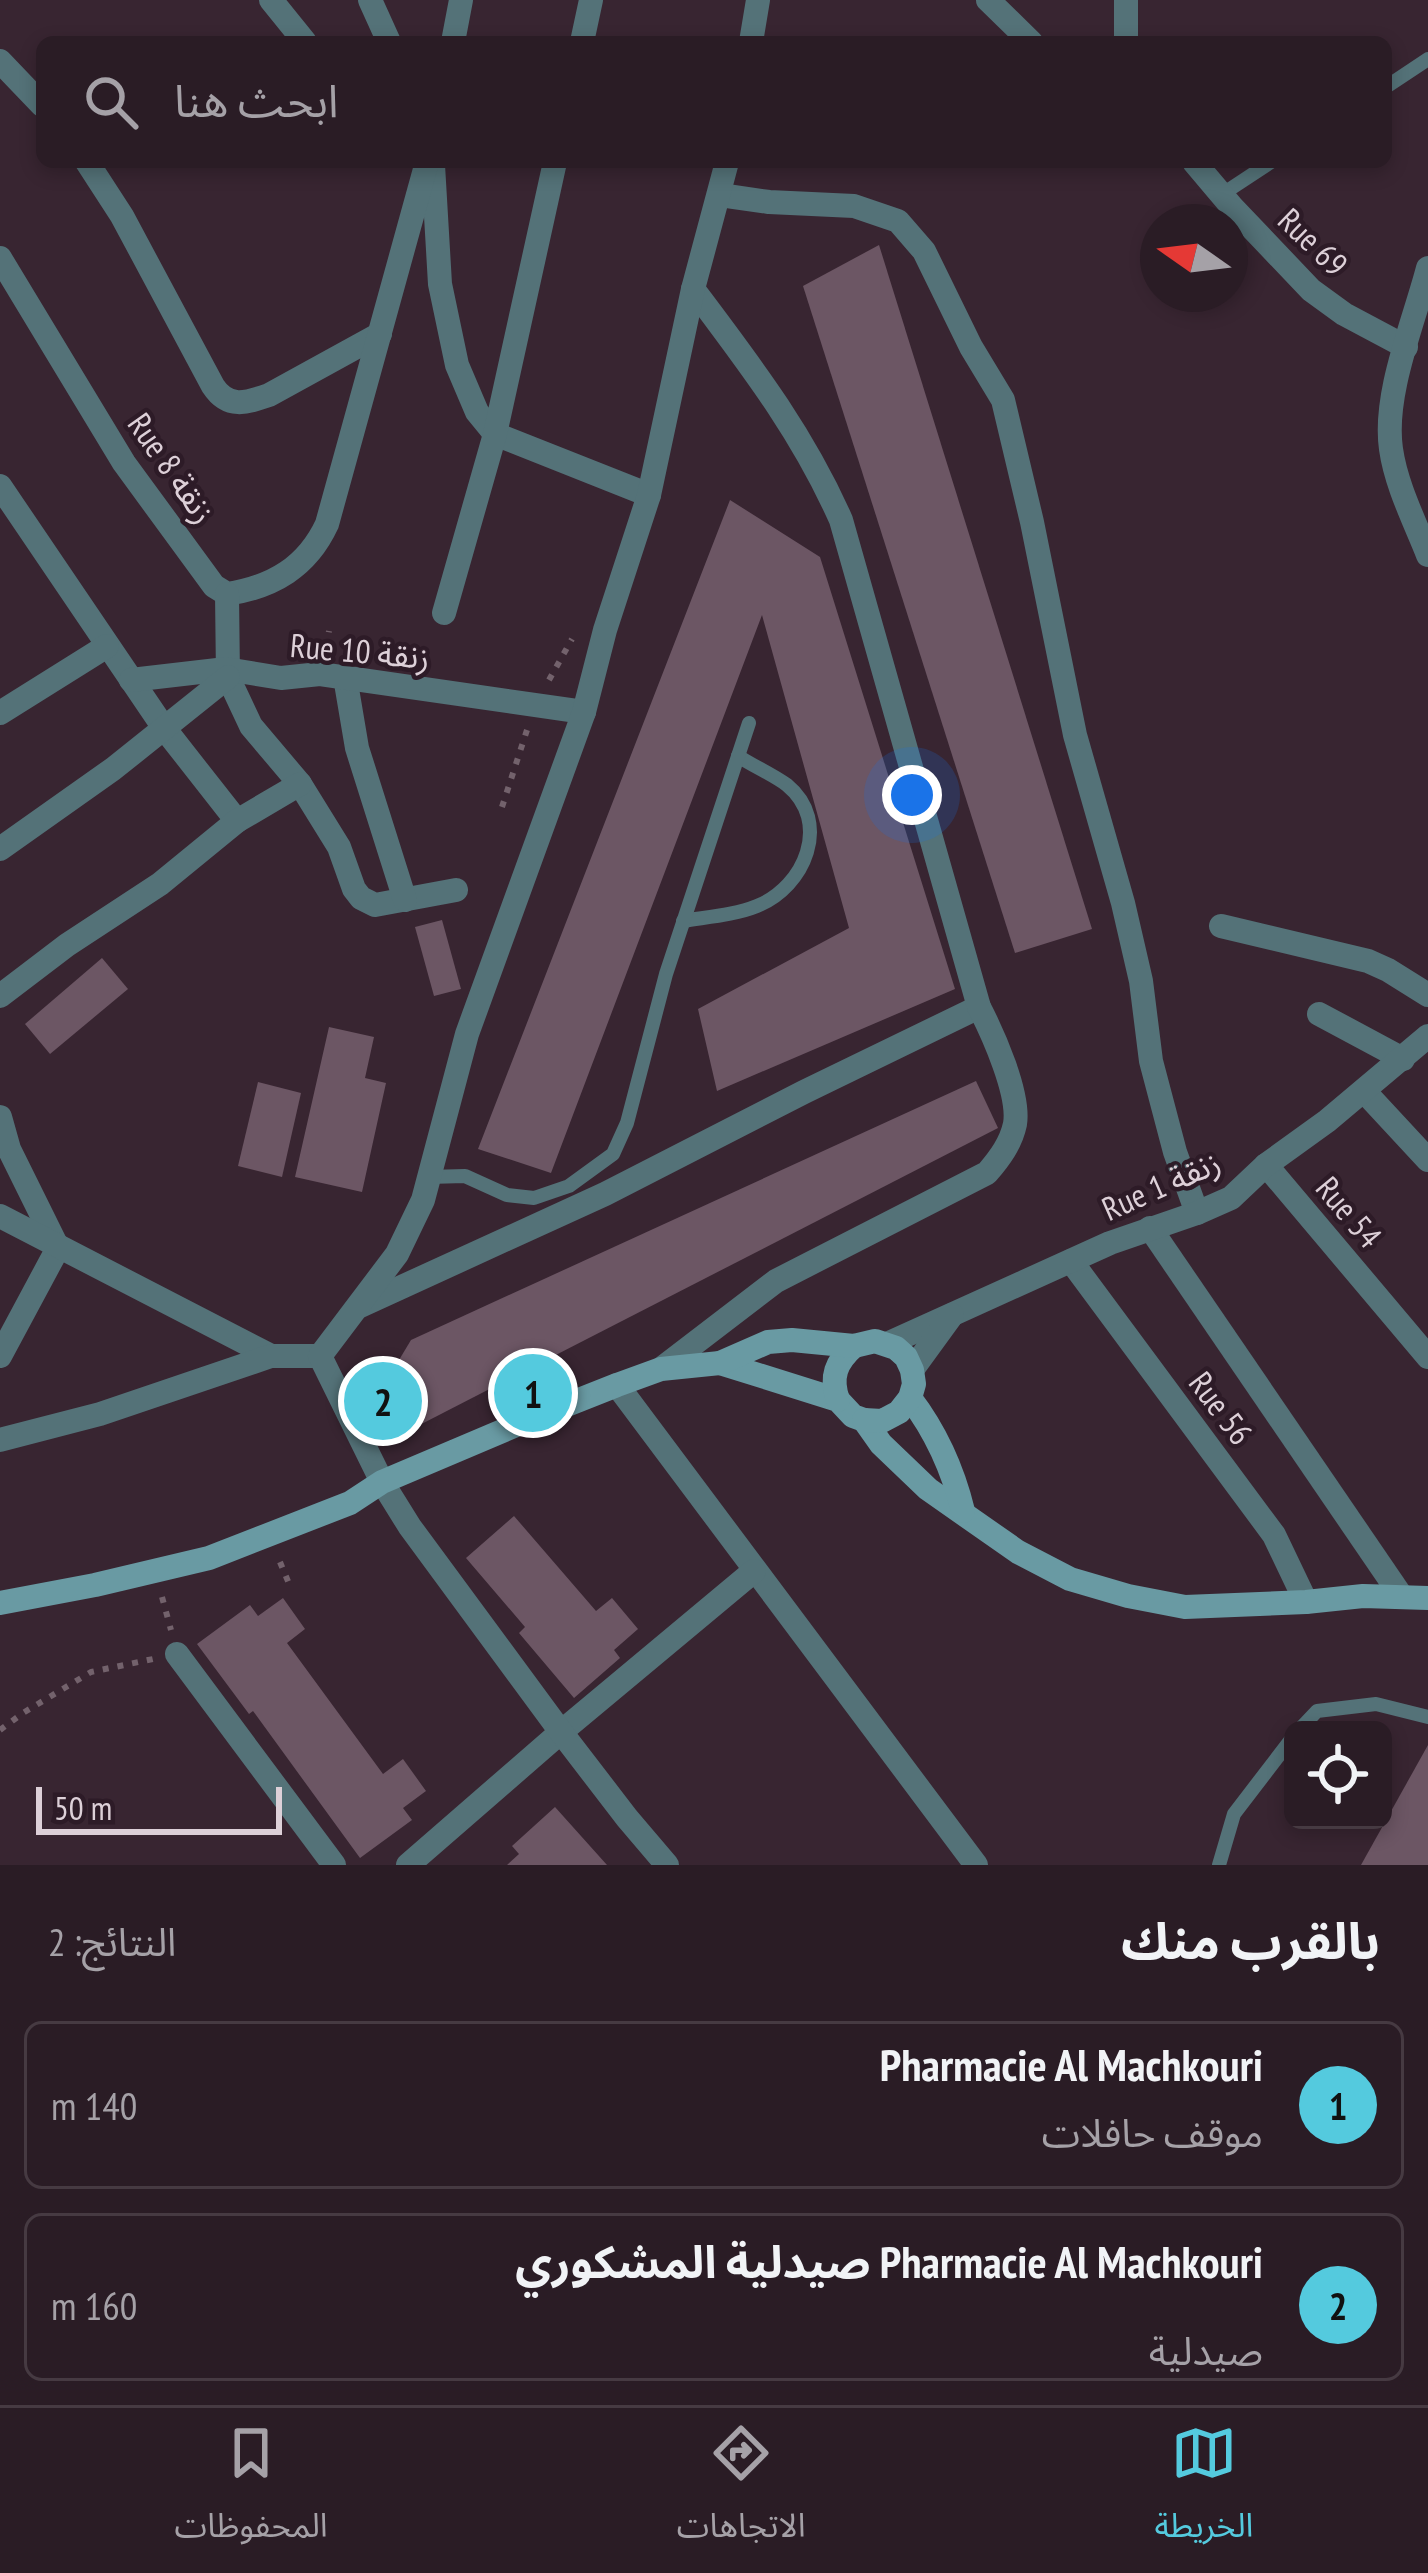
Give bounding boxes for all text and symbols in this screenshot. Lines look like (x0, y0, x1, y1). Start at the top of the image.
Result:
search box (36, 36, 1392, 168)
icon: search (78, 69, 144, 135)
text: ابحث هنا (174, 71, 339, 129)
street label: Rue 69 (1269, 198, 1357, 285)
north arrow (1140, 204, 1248, 312)
street label: Rue 8 زنقة (119, 404, 226, 531)
street label: Rue 10 زنقة (289, 623, 432, 678)
your location (882, 765, 942, 825)
street label: Rue 1 زنقة (1095, 1139, 1227, 1230)
street label: Rue 54 (1307, 1167, 1392, 1256)
pin: 1 (494, 1348, 572, 1438)
pin: 2 (344, 1356, 422, 1446)
street label: Rue 56 (1180, 1363, 1263, 1453)
map controls (1284, 1721, 1392, 1829)
button: locate (1284, 1721, 1392, 1829)
scale bar (36, 1781, 282, 1834)
text: 50 m (54, 1786, 112, 1829)
text: بالقرب منك (1121, 1907, 1380, 1973)
text: النتائج: 2 (48, 1916, 176, 1967)
text: Pharmacie Al Machkouri (880, 2035, 1263, 2093)
text: 140 m (51, 2080, 137, 2131)
text: 1 (1329, 2080, 1347, 2131)
text: موقف حافلات (1042, 2107, 1263, 2158)
text: Pharmacie Al Machkouri صيدلية المشكوري (515, 2232, 1263, 2290)
text: 160 m (51, 2280, 137, 2331)
text: 2 (1329, 2280, 1347, 2331)
text: صيدلية (1149, 2325, 1263, 2376)
tab: المحفوظات (175, 2420, 328, 2561)
tab: الاتجاهات (677, 2420, 806, 2561)
tab: الخريطة (1155, 2420, 1253, 2561)

